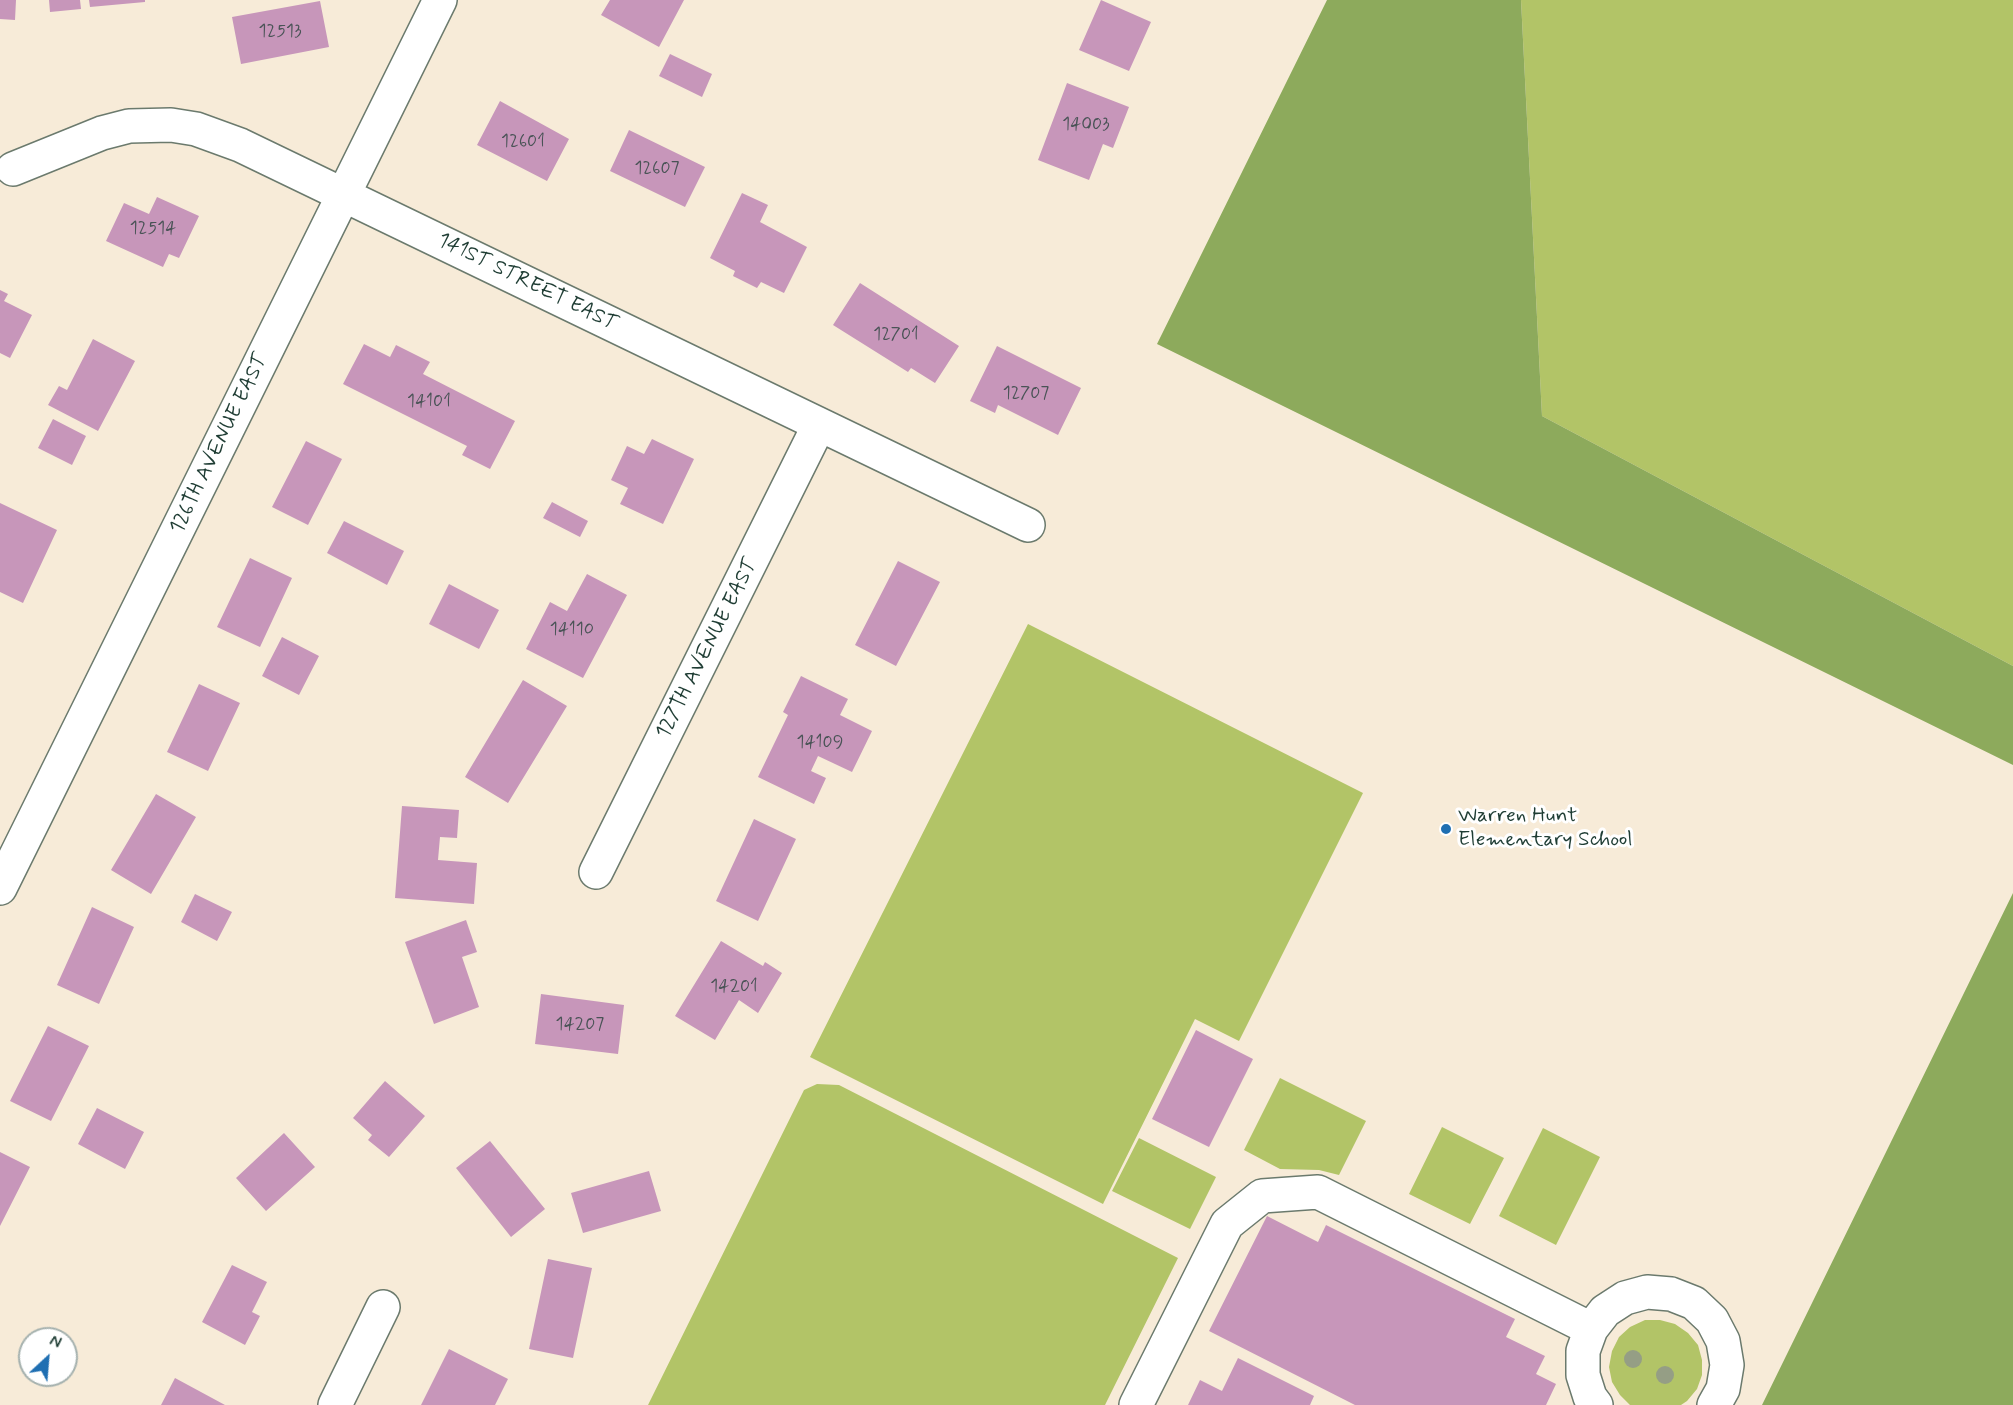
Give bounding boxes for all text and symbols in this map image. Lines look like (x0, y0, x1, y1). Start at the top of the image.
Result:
house number: 12513 (258, 21, 302, 43)
house number: 14003 (1062, 114, 1110, 136)
house number: 12601 (501, 131, 545, 153)
house number: 12607 (634, 158, 680, 180)
house number: 12514 (130, 218, 176, 240)
street label: 141ST STREET EAST (433, 228, 621, 338)
house number: 12701 (873, 324, 919, 346)
street label: 126TH AVENUE EAST (166, 350, 274, 538)
house number: 12707 (1003, 383, 1049, 405)
house number: 14101 (407, 391, 451, 413)
street label: 127TH AVENUE EAST (652, 555, 764, 743)
house number: 14110 (550, 619, 594, 641)
house number: 14109 (797, 732, 843, 754)
place label: Warren Hunt Elementary School (1458, 804, 1633, 854)
marker: Warren Hunt Elementary School (1439, 822, 1453, 836)
house number: 14201 (710, 976, 758, 998)
house number: 14207 (556, 1014, 604, 1036)
north arrow (18, 1327, 78, 1387)
text: N (46, 1330, 65, 1354)

